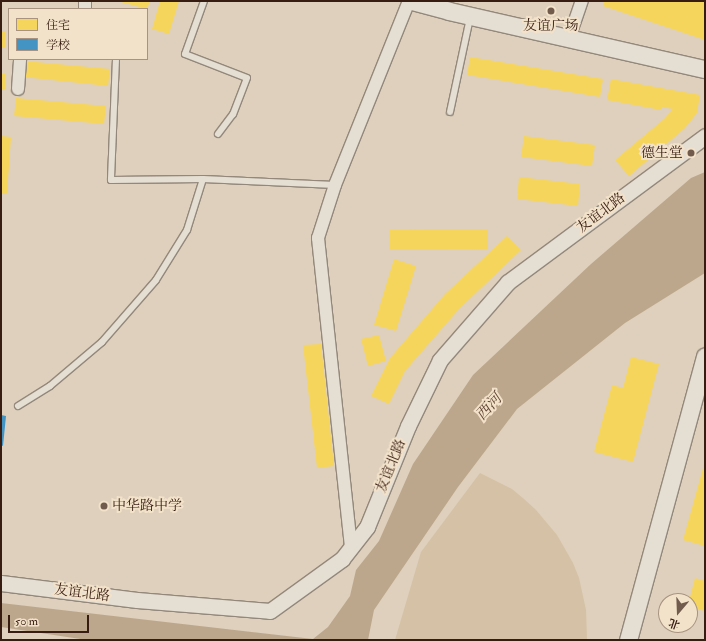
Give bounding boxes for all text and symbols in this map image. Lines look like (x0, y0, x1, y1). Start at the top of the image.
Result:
marker: 友谊广场 (546, 6, 556, 16)
legend (8, 8, 148, 60)
text: 住宅 (46, 18, 70, 33)
place label: 友谊广场 (523, 18, 579, 34)
text: 学校 (46, 38, 70, 53)
place label: 德生堂 (641, 145, 683, 161)
marker: 德生堂 (686, 148, 696, 158)
street label: 友谊北路 (574, 189, 628, 237)
water label: 西河 (472, 390, 506, 424)
street label: 友谊北路 (373, 437, 409, 495)
place label: 中华路中学 (112, 498, 182, 514)
marker: 中华路中学 (99, 501, 109, 511)
street label: 友谊北路 (53, 581, 111, 605)
north arrow (658, 593, 698, 633)
scale bar (10, 607, 91, 633)
text: 50 m (15, 614, 38, 629)
text: 北 (667, 616, 682, 632)

